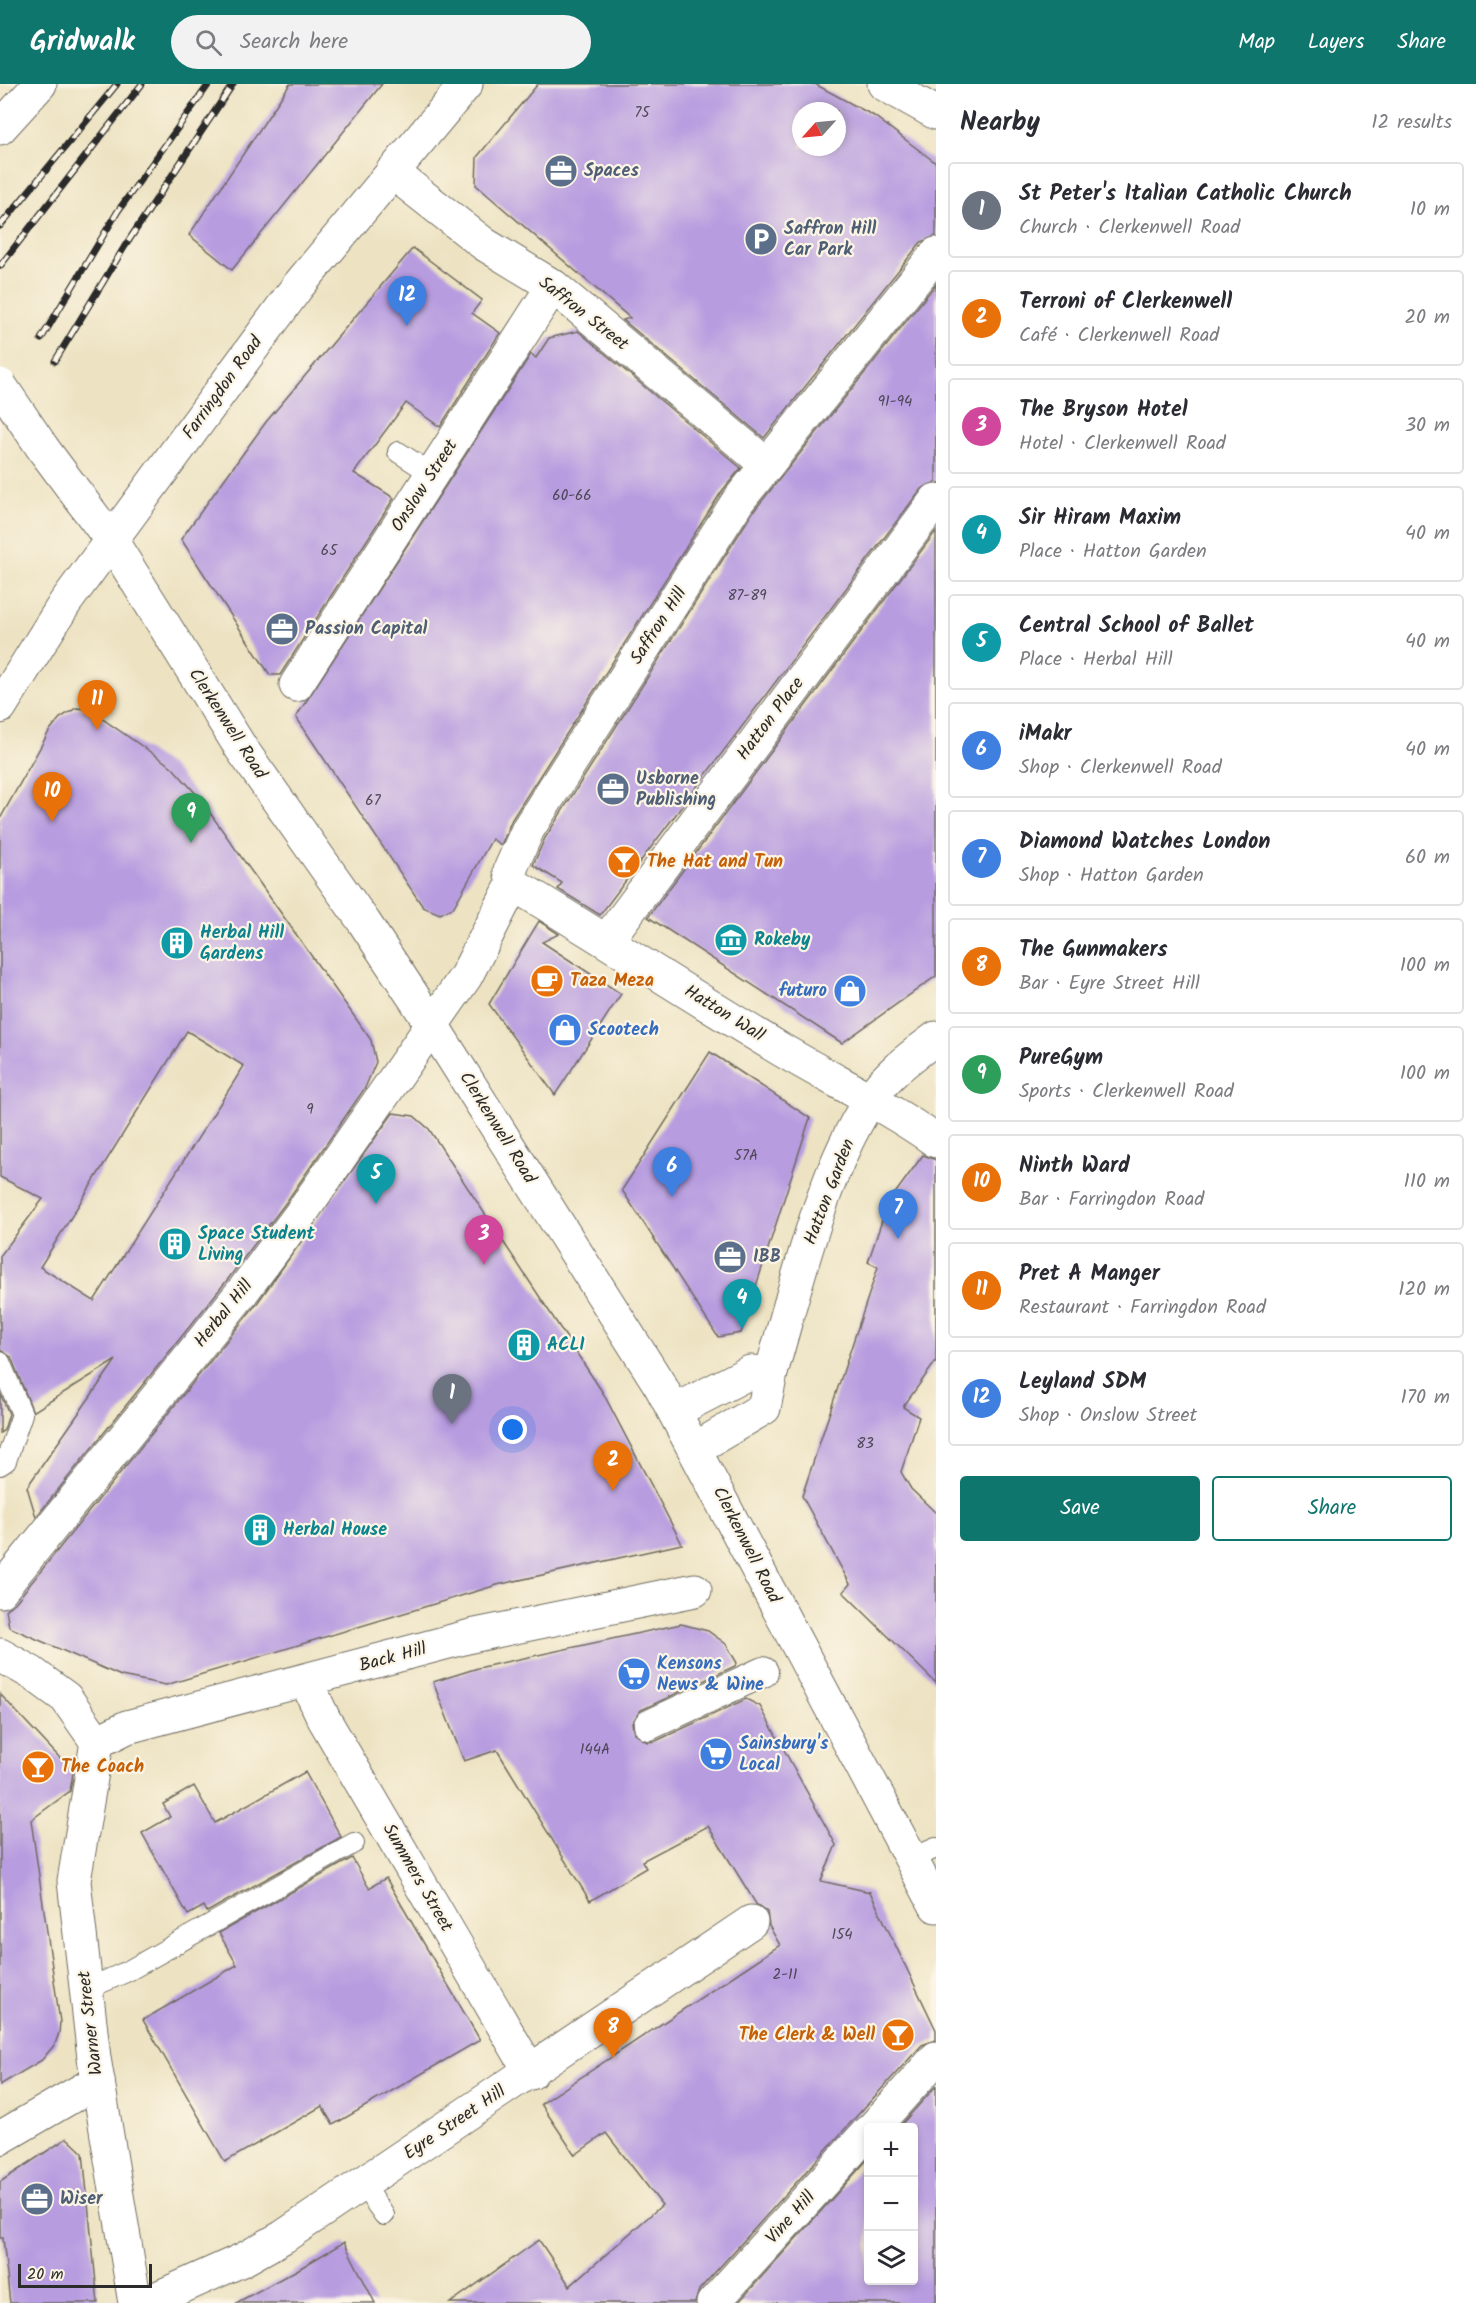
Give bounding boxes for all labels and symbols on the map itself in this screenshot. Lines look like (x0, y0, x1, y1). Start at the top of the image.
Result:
house number: 75 (635, 101, 650, 125)
north arrow (792, 102, 846, 156)
office icon: Spaces (543, 153, 579, 189)
place label: Spaces (584, 157, 639, 186)
place label: Saffron Hill Car Park (784, 215, 877, 265)
parking icon: Saffron Hill Car Park (743, 221, 779, 257)
street label: Saffron Street (531, 269, 635, 359)
pin: 12 (388, 276, 426, 326)
street label: Farringdon Road (175, 329, 271, 446)
house number: 91-94 (878, 390, 912, 414)
street label: Onslow Street (384, 433, 467, 538)
house number: 60-66 (552, 484, 592, 508)
house number: 65 (321, 539, 338, 563)
street label: Saffron Hill (623, 581, 695, 671)
house number: 87-89 (727, 584, 767, 608)
office icon: Passion Capital (264, 611, 300, 647)
place label: Passion Capital (305, 615, 428, 644)
street label: Clerkenwell Road (180, 663, 274, 786)
street label: Hatton Place (730, 671, 812, 767)
pin: 11 (78, 680, 116, 730)
place label: Usborne Publishing (636, 765, 716, 815)
office icon: Usborne Publishing (595, 771, 631, 807)
pin: 10 (32, 772, 72, 822)
house number: 67 (365, 789, 382, 813)
pin: 9 (172, 794, 210, 843)
bar icon: The Hat and Tun (606, 844, 642, 880)
place label: The Hat and Tun (647, 848, 783, 877)
place label: Herbal Hill Gardens (200, 919, 284, 969)
museum icon: Rokeby (713, 922, 749, 958)
building icon: Herbal Hill Gardens (159, 925, 195, 961)
place label: Rokeby (754, 926, 811, 955)
cafe icon: Taza Meza (529, 963, 565, 999)
place label: Taza Meza (570, 967, 654, 996)
shop icon: futuro (832, 973, 868, 1009)
place label: futuro (779, 977, 827, 1006)
street label: Hatton Wall (678, 978, 771, 1051)
shop icon: Scootech (547, 1012, 583, 1048)
place label: Scootech (588, 1016, 659, 1045)
street label: Clerkenwell Road (451, 1066, 544, 1191)
house number: 9 (306, 1098, 314, 1122)
street label: Hatton Garden (796, 1135, 864, 1249)
house number: 57A (734, 1144, 758, 1168)
pin: 6 (652, 1148, 692, 1197)
pin: 5 (356, 1154, 395, 1204)
pin: 7 (878, 1190, 918, 1239)
pin: 3 (464, 1216, 504, 1265)
place label: Space Student Living (198, 1220, 316, 1270)
building icon: Space Student Living (157, 1226, 193, 1262)
office icon: IBB (712, 1239, 748, 1275)
place label: IBB (753, 1243, 781, 1272)
street label: Herbal Hill (187, 1273, 261, 1355)
pin: 4 (722, 1280, 762, 1329)
building icon: ACLI (506, 1327, 542, 1363)
place label: ACLI (547, 1331, 585, 1360)
pin: 1 (432, 1374, 472, 1424)
your location (498, 1415, 527, 1444)
house number: 83 (856, 1432, 874, 1456)
pin: 2 (594, 1442, 632, 1491)
street label: Clerkenwell Road (704, 1482, 788, 1609)
building icon: Herbal House (242, 1512, 278, 1548)
place label: Herbal House (283, 1516, 387, 1545)
street label: Back Hill (356, 1635, 431, 1681)
place label: Kensons News & Wine (657, 1650, 764, 1700)
supermarket icon: Kensons News & Wine (616, 1656, 652, 1692)
place label: Sainsbury's Local (739, 1730, 829, 1780)
supermarket icon: Sainsbury's Local (698, 1736, 734, 1772)
house number: 144A (580, 1738, 610, 1762)
bar icon: The Coach (20, 1749, 56, 1785)
place label: The Coach (61, 1753, 144, 1782)
street label: Summers Street (374, 1818, 460, 1939)
house number: 154 (831, 1923, 853, 1947)
house number: 2-11 (772, 1963, 798, 1987)
street label: Warner Street (70, 1968, 112, 2077)
pin: 8 (594, 2008, 632, 2058)
bar icon: The Clerk & Well (880, 2017, 916, 2053)
place label: The Clerk & Well (739, 2021, 875, 2050)
street label: Eyre Street Hill (398, 2078, 513, 2168)
office icon: Wiser (19, 2181, 55, 2217)
street label: Vine Hill (759, 2184, 824, 2251)
place label: Wiser (60, 2185, 104, 2214)
scale bar (18, 2261, 152, 2288)

